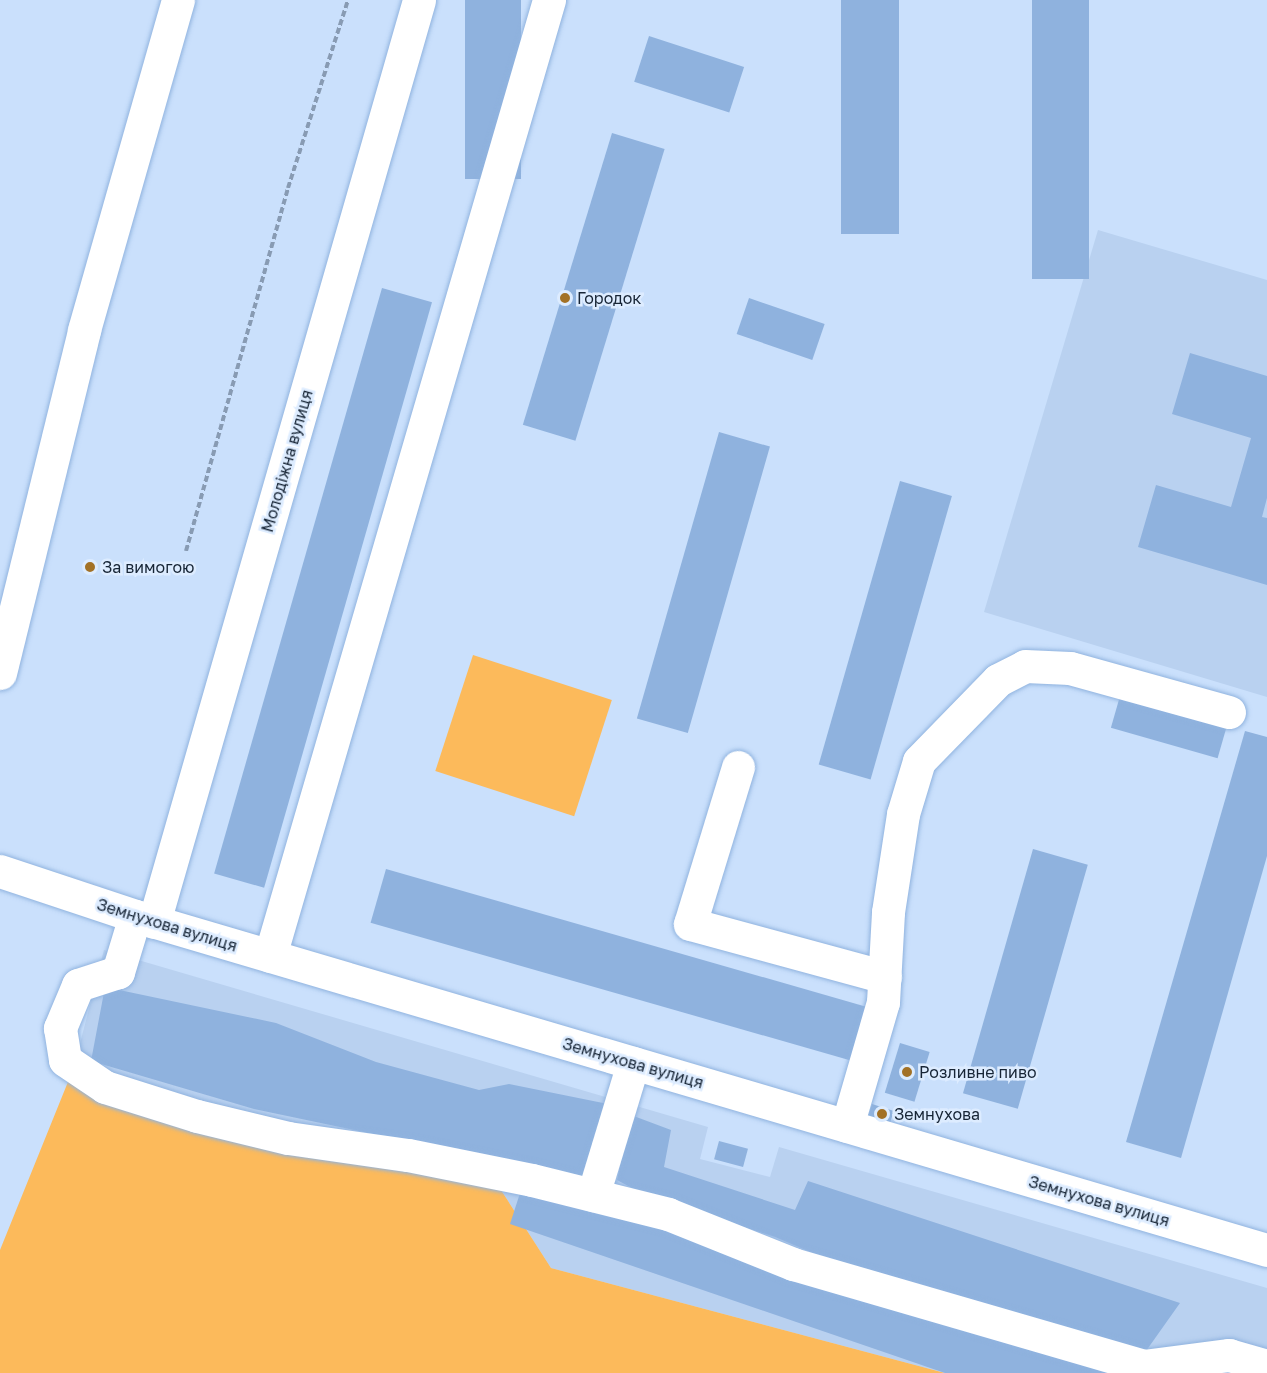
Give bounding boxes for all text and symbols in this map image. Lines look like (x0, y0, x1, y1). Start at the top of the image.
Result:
place label: Городок (577, 288, 642, 308)
marker: Городок (558, 291, 572, 305)
street label: Молодіжна вулиця (257, 388, 317, 534)
place label: За вимогою (102, 557, 194, 577)
marker: За вимогою (83, 560, 97, 574)
street label: Земнухова вулиця (94, 895, 240, 955)
street label: Земнухова вулиця (560, 1034, 706, 1092)
place label: Розливне пиво (919, 1062, 1037, 1082)
marker: Розливне пиво (900, 1065, 914, 1079)
place label: Земнухова (894, 1104, 980, 1124)
marker: Земнухова (875, 1107, 889, 1121)
street label: Земнухова вулиця (1026, 1172, 1172, 1230)

